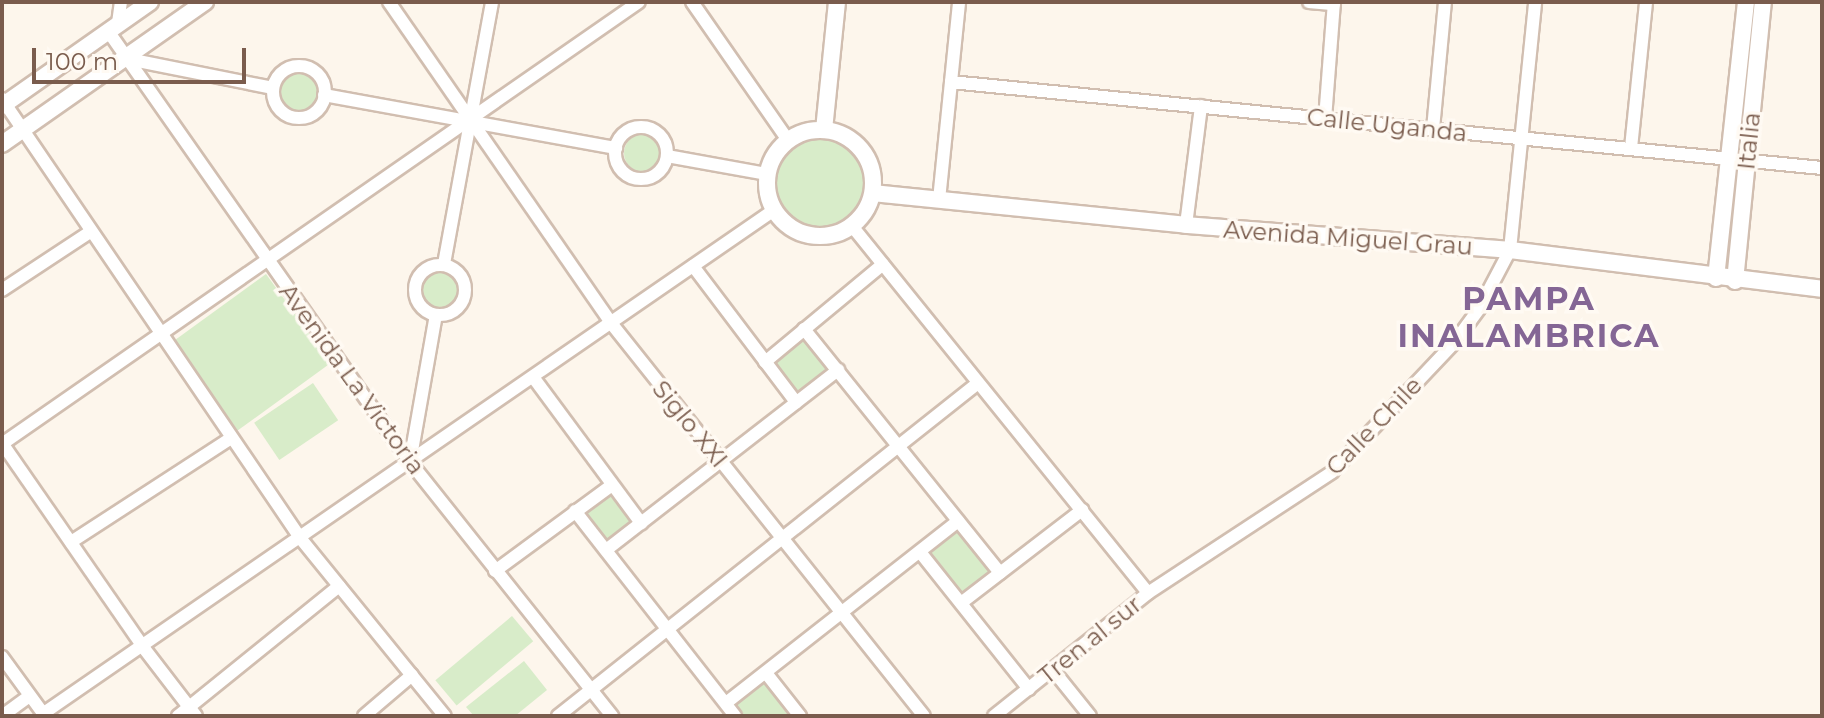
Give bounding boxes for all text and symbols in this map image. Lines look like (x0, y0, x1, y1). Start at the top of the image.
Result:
scale bar (36, 32, 250, 82)
text: 100 m (46, 47, 118, 76)
street label: Calle Uganda (1305, 102, 1469, 148)
street label: Italia (1732, 111, 1766, 171)
street label: Avenida Miguel Grau (1222, 215, 1474, 261)
street label: Avenida La Victoria (273, 278, 431, 480)
district label: PAMPA INALAMBRICA (1397, 281, 1661, 356)
street label: Calle Chile (1320, 371, 1428, 481)
street label: Siglo XXI (646, 375, 734, 473)
street label: Tren al sur (1033, 590, 1147, 690)

